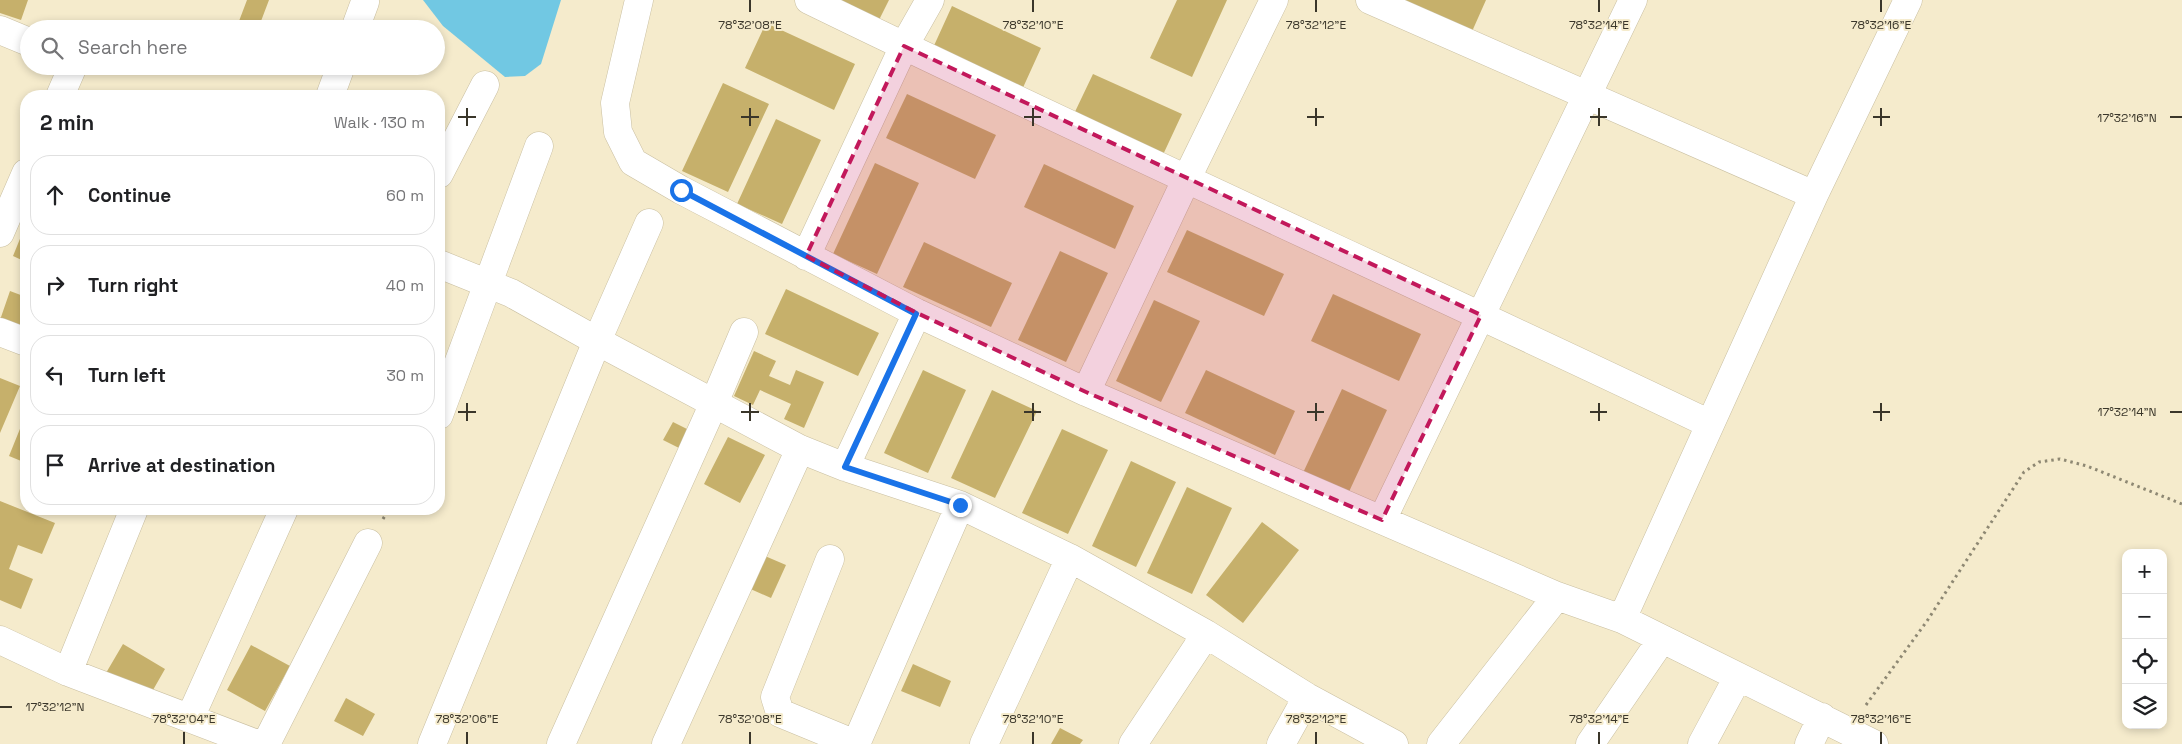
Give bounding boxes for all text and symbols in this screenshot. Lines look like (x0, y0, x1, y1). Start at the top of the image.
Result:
text: 78°32'08"E (718, 17, 782, 33)
text: 78°32'10"E (1003, 17, 1064, 33)
text: 78°32'12"E (1286, 17, 1346, 33)
text: 78°32'14"E (1569, 17, 1629, 33)
text: 78°32'16"E (1851, 17, 1911, 33)
search box (20, 20, 445, 75)
icon: search (38, 34, 66, 62)
text: Search here (78, 35, 188, 60)
text: 2 min (40, 109, 94, 136)
text: 17°32'16"N (2097, 110, 2157, 126)
text: Walk · 130 m (334, 112, 425, 133)
route start (670, 179, 693, 202)
icon: ahead (41, 181, 69, 209)
text: Continue (88, 183, 171, 208)
text: 60 m (386, 185, 424, 206)
icon: right (41, 271, 69, 299)
text: Turn right (88, 273, 178, 298)
text: 40 m (386, 275, 424, 296)
icon: left (41, 361, 69, 389)
text: Turn left (88, 363, 166, 388)
text: 30 m (386, 365, 424, 386)
text: 17°32'14"N (2097, 404, 2157, 420)
icon: arrive (41, 451, 69, 479)
text: Arrive at destination (88, 453, 276, 478)
route end (949, 494, 972, 517)
map controls (2122, 549, 2167, 729)
button: + (2122, 549, 2167, 594)
button: − (2122, 594, 2167, 639)
button: locate (2122, 639, 2167, 684)
button: layers (2122, 684, 2167, 729)
text: 17°32'12"N (25, 699, 85, 715)
text: 78°32'04"E (153, 711, 216, 727)
text: 78°32'06"E (435, 711, 499, 727)
text: 78°32'08"E (718, 711, 782, 727)
text: 78°32'10"E (1003, 711, 1064, 727)
text: 78°32'12"E (1286, 711, 1346, 727)
text: 78°32'14"E (1569, 711, 1629, 727)
text: 78°32'16"E (1851, 711, 1911, 727)

